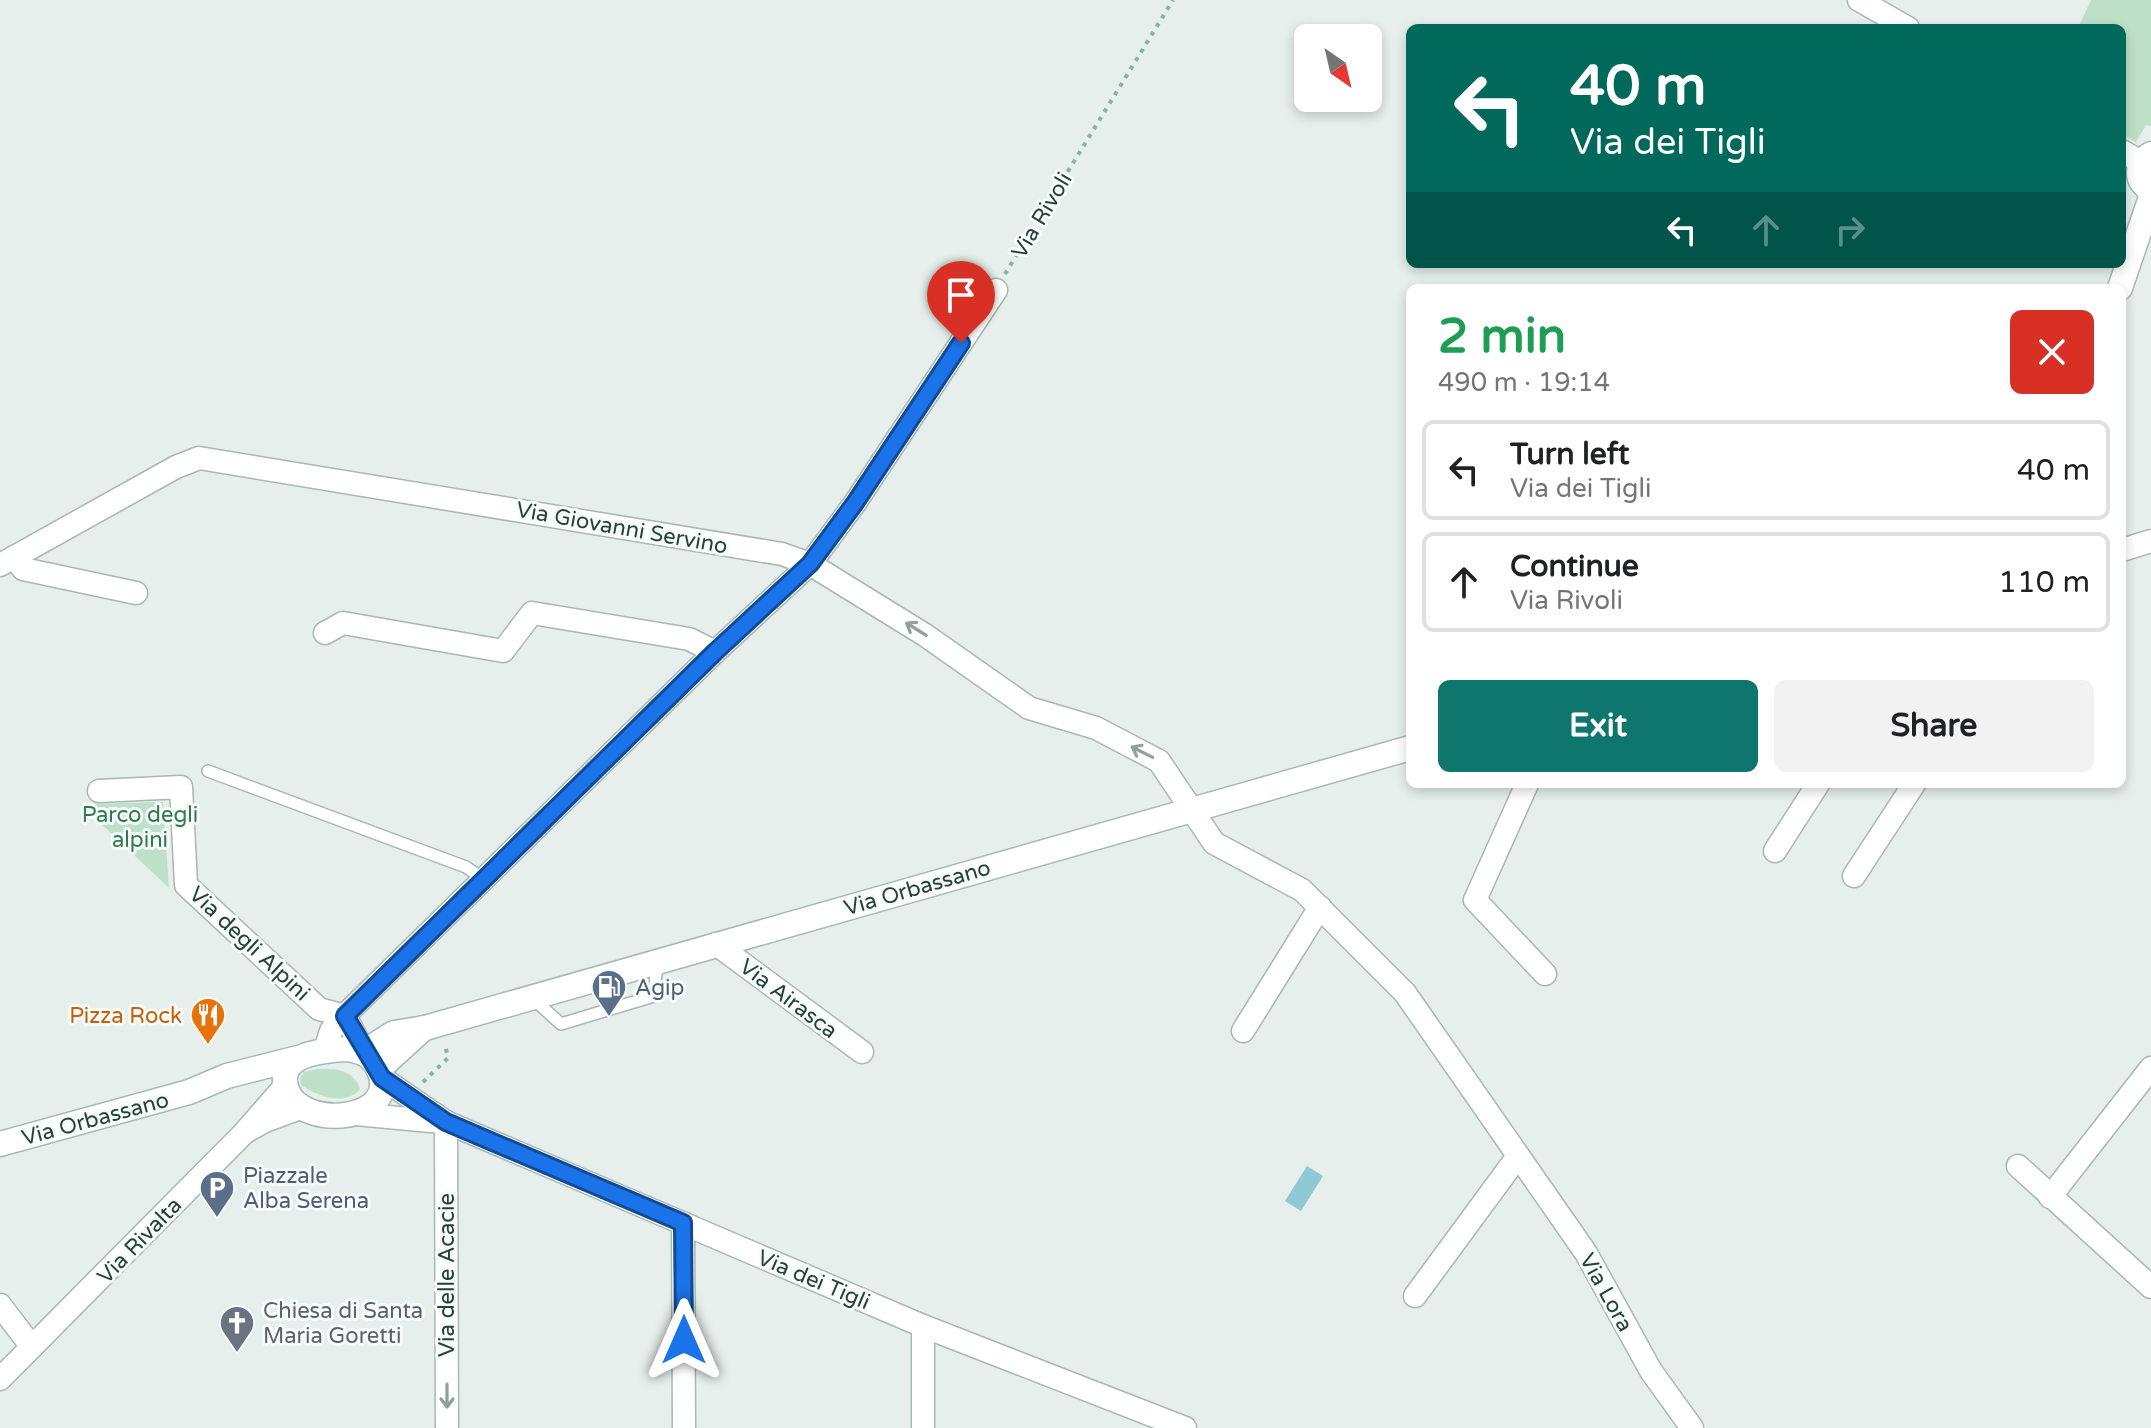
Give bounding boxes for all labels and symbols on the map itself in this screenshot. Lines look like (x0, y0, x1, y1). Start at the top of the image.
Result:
north arrow (1294, 24, 1382, 112)
street label: Via Rivoli (1006, 168, 1078, 263)
pin (927, 261, 995, 343)
street label: Via Giovanni Servino (514, 497, 730, 559)
one-way arrow (905, 621, 927, 638)
one-way arrow (1131, 744, 1155, 759)
park label: Parco degli alpini (82, 802, 198, 853)
street label: Via Orbassano (841, 855, 994, 921)
street label: Via degli Alpini (184, 881, 315, 1006)
street label: Via Airasca (734, 954, 842, 1044)
fuel station icon: Agip (590, 968, 628, 1018)
place label: Agip (635, 975, 684, 1001)
restaurant icon: Pizza Rock (189, 996, 227, 1046)
place label: Pizza Rock (69, 1003, 182, 1029)
street label: Via Orbassano (19, 1087, 172, 1151)
place label: Piazzale Alba Serena (243, 1163, 369, 1214)
parking icon: Piazzale Alba Serena (198, 1169, 236, 1219)
street label: Via Rivalta (92, 1192, 187, 1289)
street label: Via delle Acacie (434, 1193, 460, 1357)
street label: Via dei Tigli (753, 1245, 874, 1315)
street label: Via Lora (1574, 1249, 1638, 1336)
place label: Chiesa di Santa Maria Goretti (263, 1298, 423, 1349)
position arrow (642, 1298, 726, 1382)
church icon: Chiesa di Santa Maria Goretti (218, 1304, 256, 1354)
one-way arrow (439, 1382, 454, 1409)

